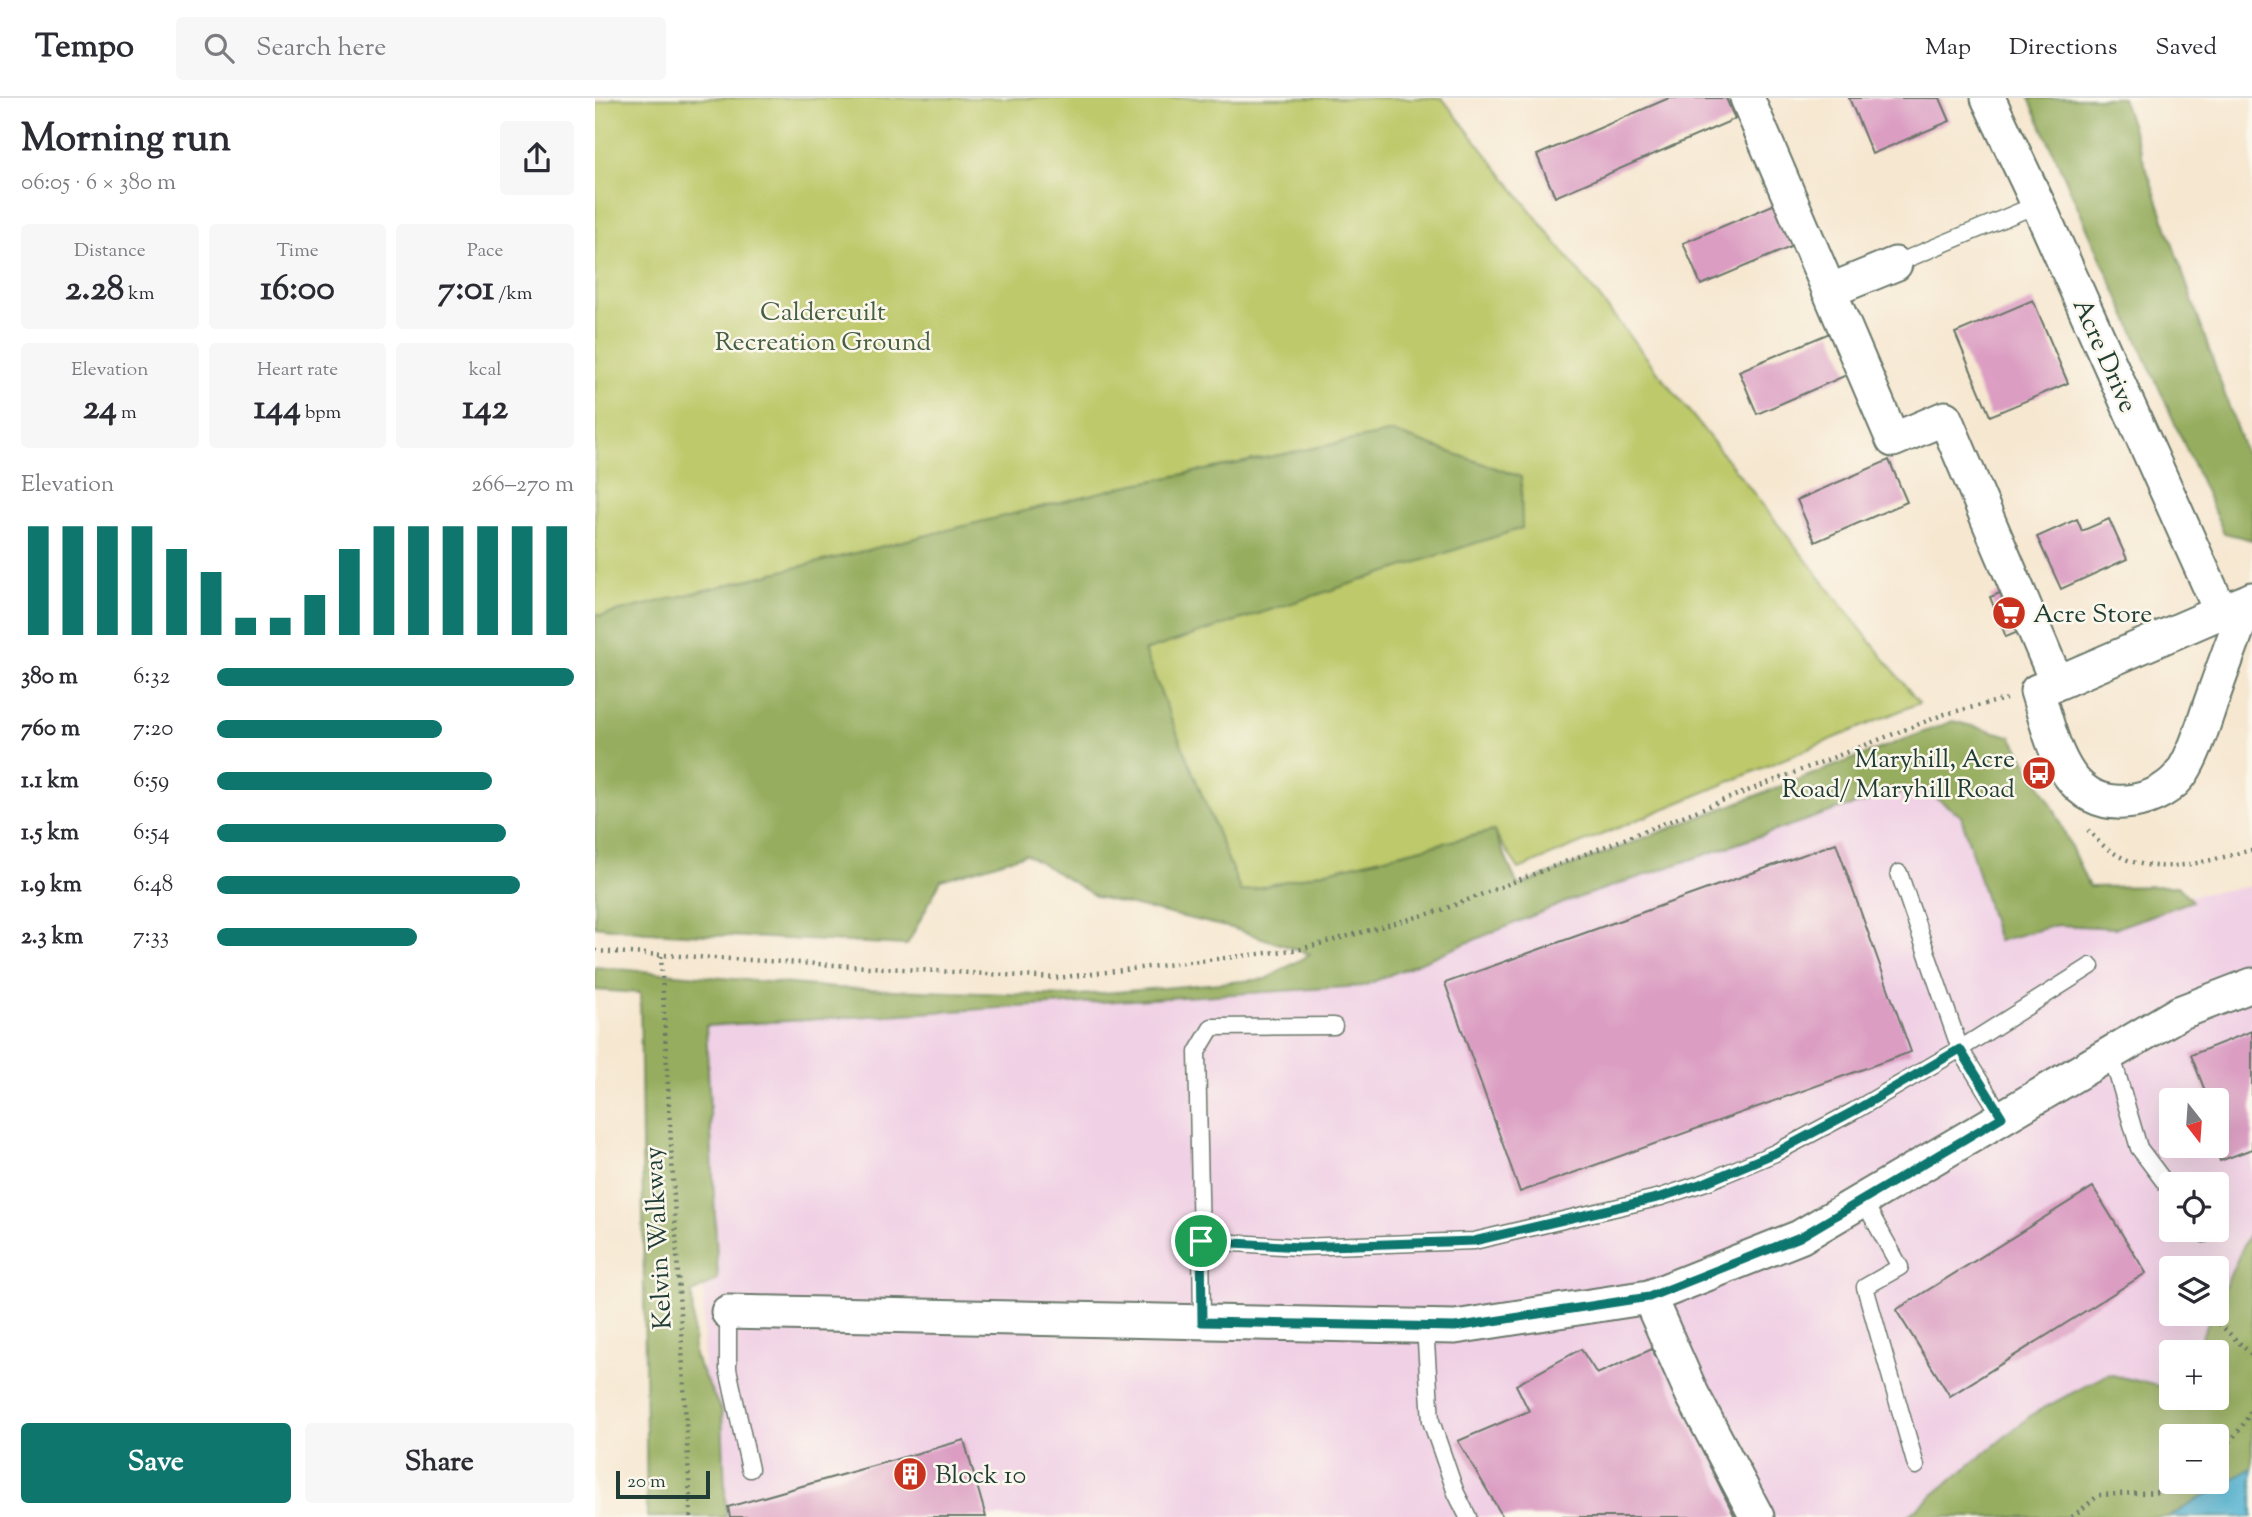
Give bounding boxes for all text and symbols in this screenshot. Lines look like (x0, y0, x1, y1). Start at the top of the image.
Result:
search box (176, 17, 666, 80)
text: Tempo (35, 24, 134, 72)
icon: search (200, 29, 238, 67)
text: Search here (256, 30, 386, 67)
text: Map (1925, 31, 1971, 65)
text: Directions (2009, 31, 2117, 65)
text: Saved (2155, 31, 2217, 65)
text: Morning run (21, 114, 231, 168)
button: share (500, 121, 574, 195)
text: 06:05 · 6 × 380 m (21, 167, 176, 200)
text: Distance (74, 238, 146, 265)
text: Time (276, 238, 319, 265)
text: Pace (467, 238, 503, 265)
text: 2.28 (65, 265, 124, 316)
text: 16:00 (260, 265, 335, 316)
text: 7:01 (438, 265, 494, 316)
text: km (124, 281, 154, 308)
text: /km (494, 281, 533, 308)
street label: Acre Drive (2062, 293, 2145, 419)
park label: Caldercuilt Recreation Ground (715, 295, 932, 362)
text: Elevation (71, 357, 148, 384)
text: Heart rate (257, 357, 338, 384)
text: kcal (469, 357, 501, 384)
text: 24 (83, 384, 117, 435)
text: 144 (254, 384, 301, 435)
text: 142 (462, 384, 508, 435)
text: m (117, 400, 137, 427)
text: bpm (301, 400, 341, 427)
text: Elevation (21, 469, 114, 502)
text: 266–270 m (471, 469, 574, 502)
supermarket icon: Acre Store (1990, 594, 2028, 632)
place label: Acre Store (2033, 597, 2152, 634)
text: 380 m (21, 661, 78, 694)
text: 6:32 (133, 661, 170, 694)
text: 760 m (21, 713, 80, 746)
text: 7:20 (133, 713, 173, 746)
place label: Maryhill, Acre Road/ Maryhill Road (1782, 742, 2015, 809)
bus stop icon: Maryhill, Acre Road/ Maryhill Road (2020, 754, 2058, 792)
text: 1.1 km (21, 765, 79, 798)
text: 6:59 (133, 765, 169, 798)
text: 1.5 km (21, 817, 79, 850)
text: 6:54 (133, 817, 170, 850)
text: 1.9 km (21, 869, 82, 902)
text: 6:48 (133, 869, 173, 902)
text: 2.3 km (21, 921, 83, 954)
text: 7:33 (133, 921, 169, 954)
north arrow (2159, 1088, 2229, 1158)
map controls (2159, 1088, 2229, 1494)
street label: Kelvin Walkway (636, 1145, 683, 1330)
button: locate (2159, 1172, 2229, 1242)
pin (1171, 1211, 1231, 1271)
icon: arrive (1182, 1222, 1220, 1260)
button: layers (2159, 1256, 2229, 1326)
button: + (2159, 1340, 2229, 1410)
button: Save (21, 1423, 291, 1503)
button: Share (305, 1423, 574, 1503)
button: − (2159, 1424, 2229, 1494)
building icon: Block 10 (891, 1455, 929, 1493)
place label: Block 10 (935, 1458, 1026, 1495)
scale bar (616, 1468, 711, 1500)
text: 20 m (627, 1469, 666, 1496)

